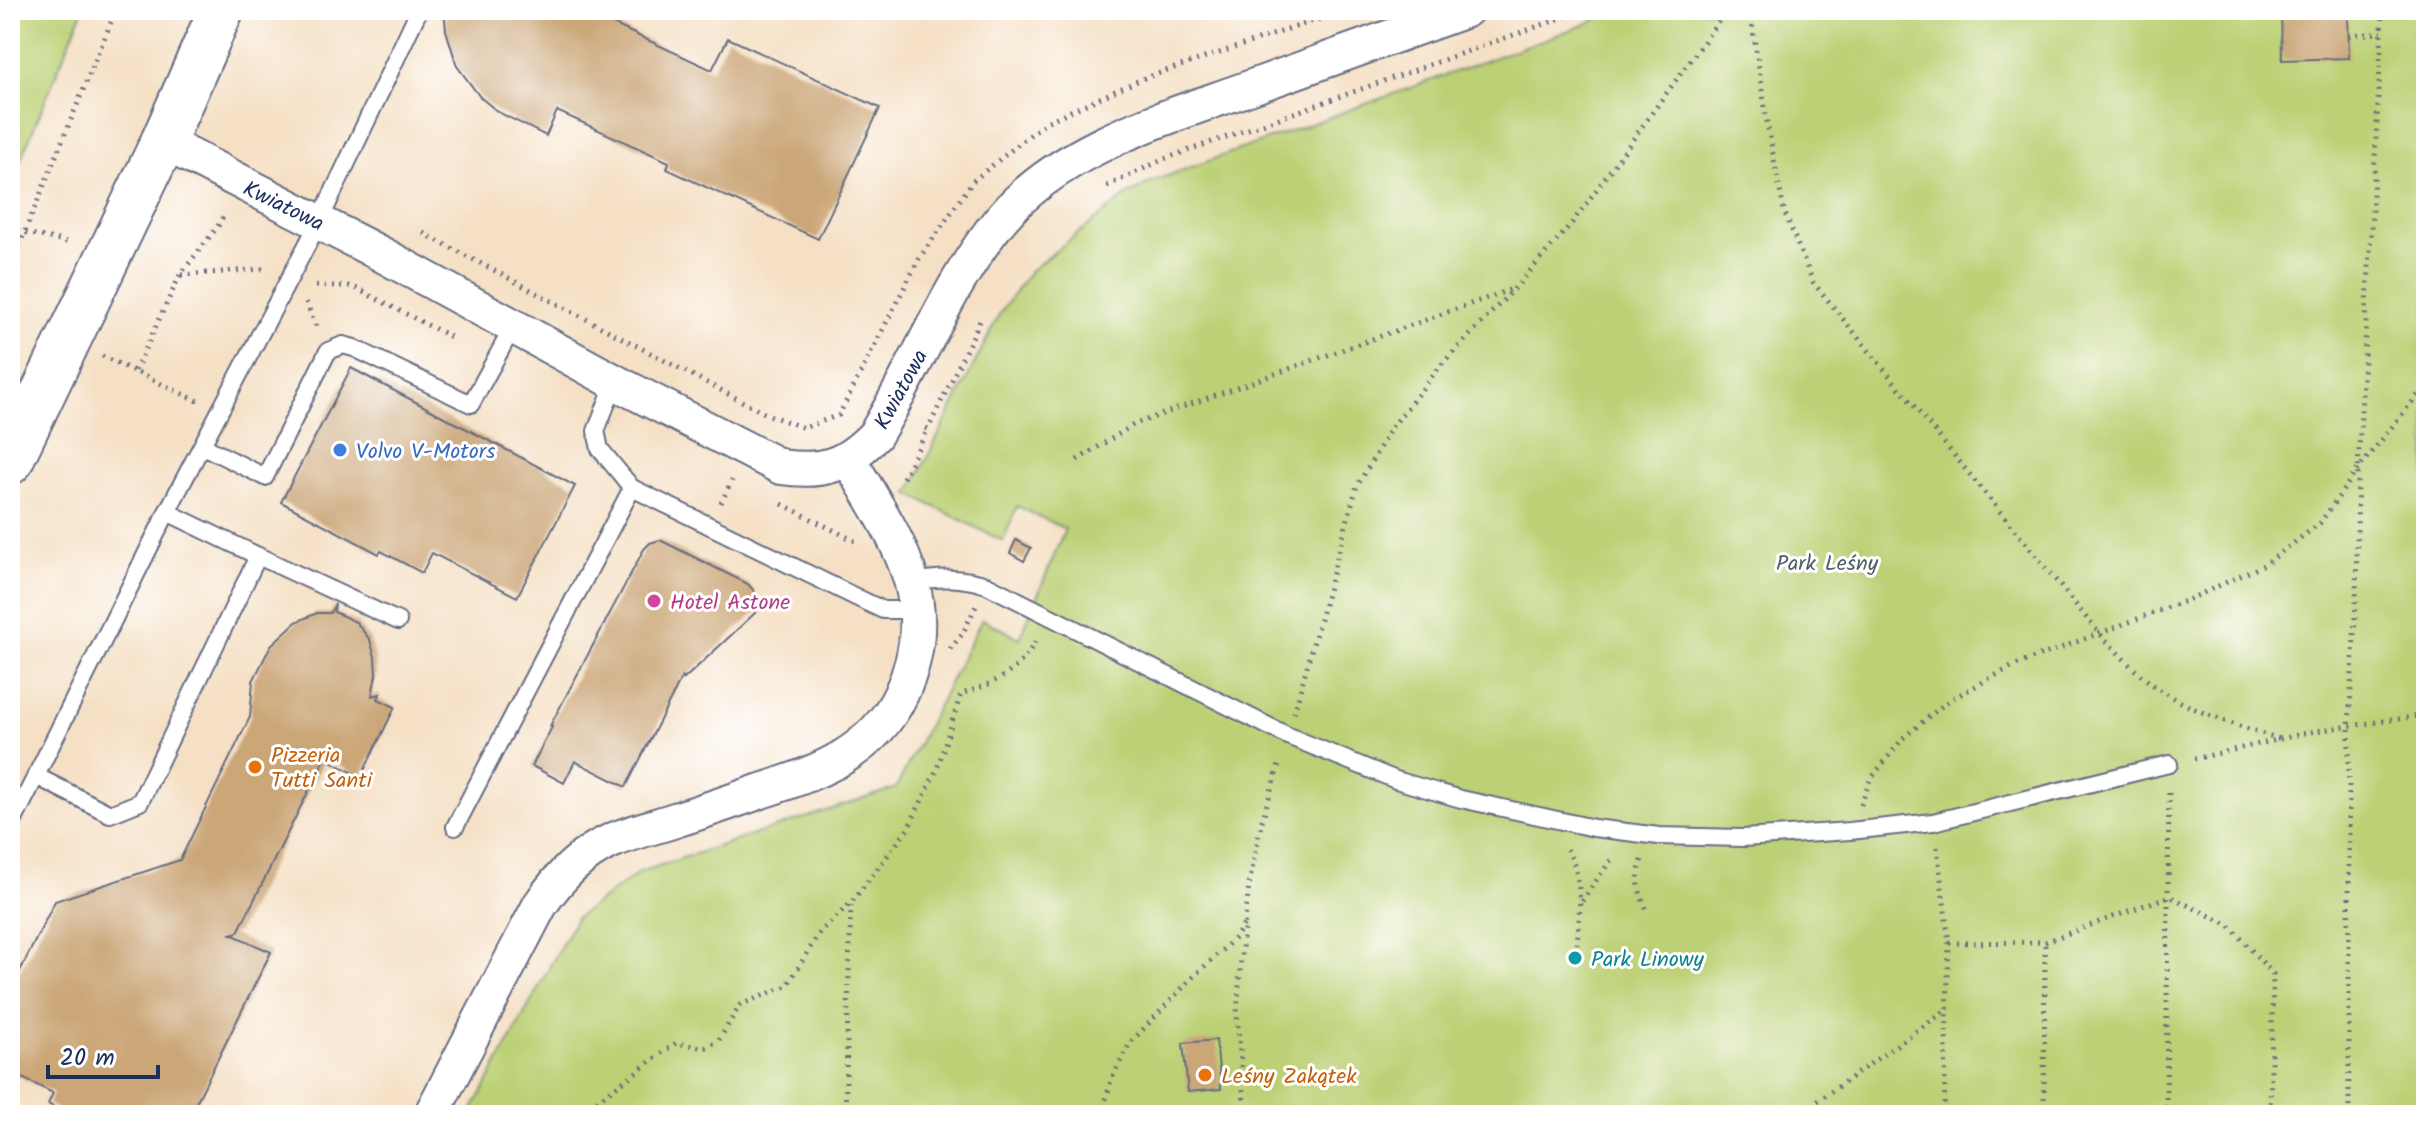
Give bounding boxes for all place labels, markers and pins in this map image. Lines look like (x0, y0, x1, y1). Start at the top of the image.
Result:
place label: Volvo V-Motors (356, 435, 496, 470)
marker: Volvo V-Motors (331, 441, 349, 459)
place label: Hotel Astone (670, 586, 790, 621)
marker: Hotel Astone (645, 592, 663, 610)
place label: Pizzeria Tutti Santi (271, 739, 373, 799)
marker: Pizzeria Tutti Santi (246, 758, 264, 776)
place label: Park Linowy (1591, 943, 1704, 978)
marker: Park Linowy (1566, 949, 1584, 967)
place label: Leśny Zakątek (1221, 1060, 1357, 1095)
marker: Leśny Zakątek (1196, 1066, 1214, 1084)

